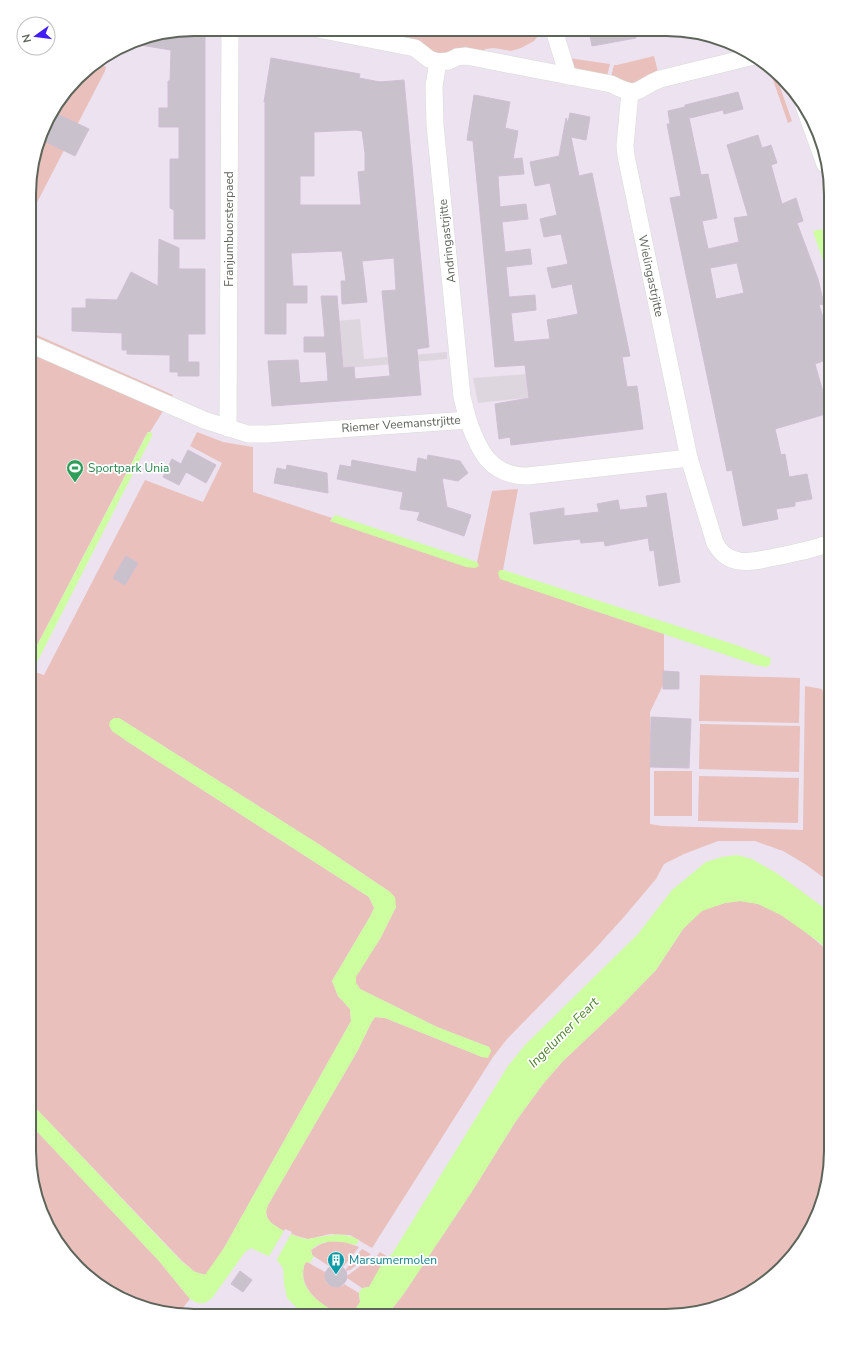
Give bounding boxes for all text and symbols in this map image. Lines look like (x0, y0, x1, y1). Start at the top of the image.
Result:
north arrow (16, 16, 56, 56)
text: N (19, 32, 35, 44)
street label: Franjumbuorsterpaed (221, 171, 237, 287)
street label: Andringastrjitte (435, 198, 459, 284)
street label: Wielingastrjitte (635, 234, 667, 318)
street label: Riemer Veemanstrjitte (341, 412, 461, 436)
sports icon: Sportpark Unia (65, 458, 85, 483)
place label: Sportpark Unia (88, 460, 169, 476)
water label: Ingelumer Feart (525, 993, 603, 1072)
building icon: Marsumermolen (326, 1250, 346, 1275)
place label: Marsumermolen (349, 1252, 437, 1268)

